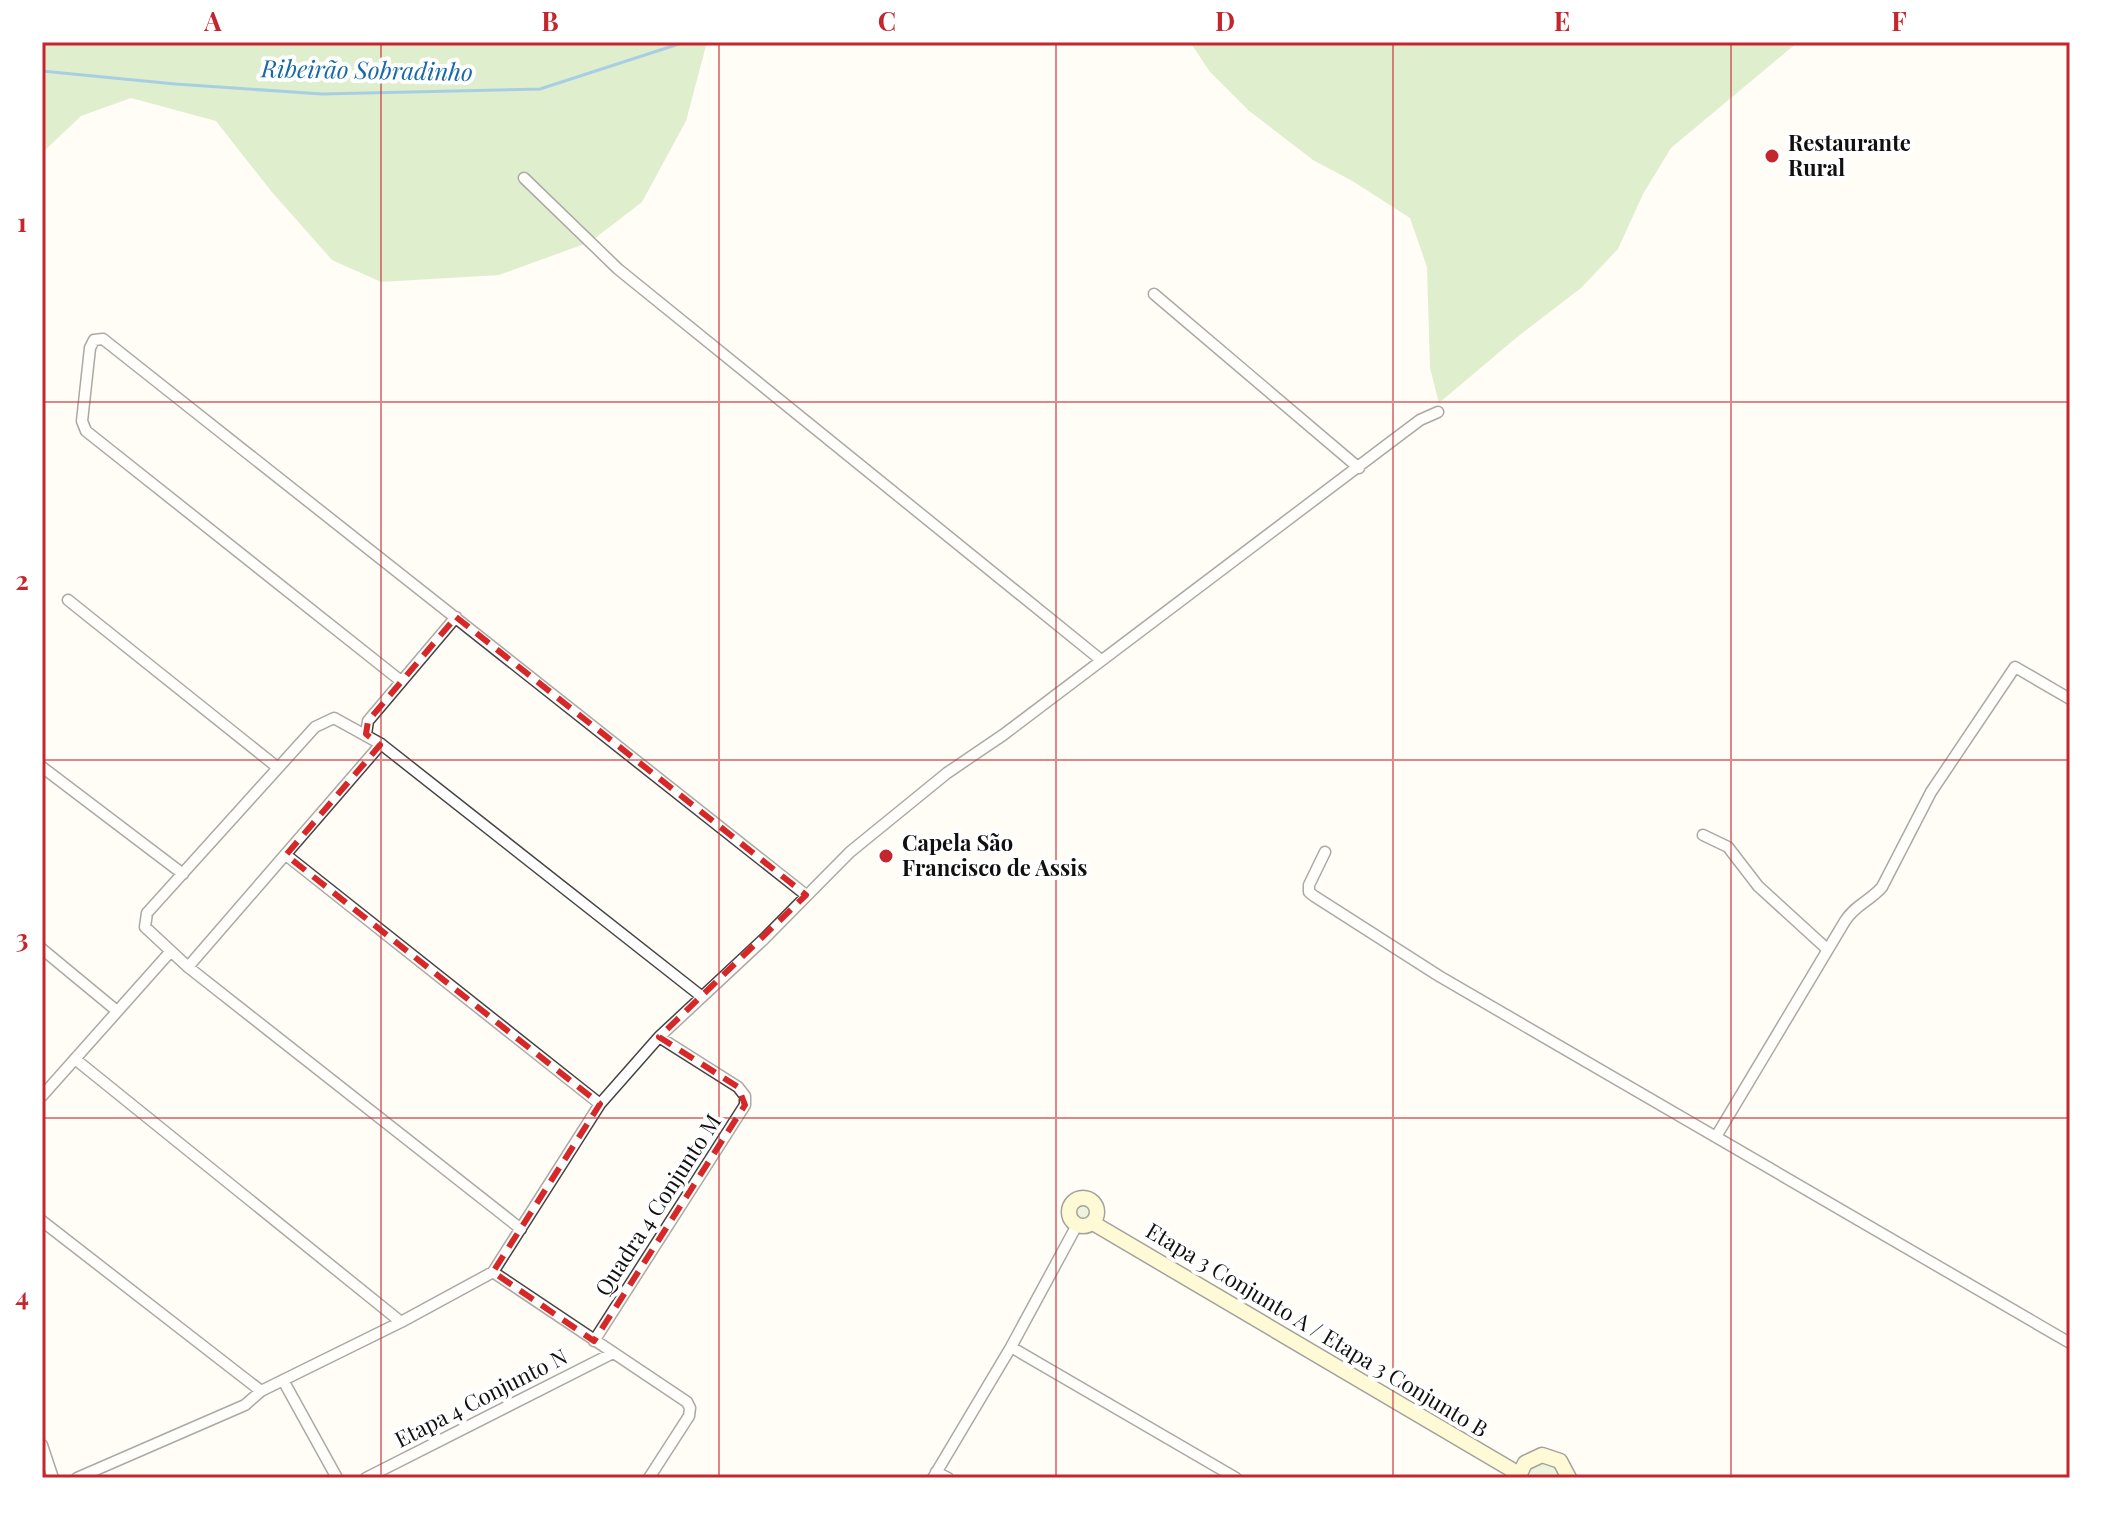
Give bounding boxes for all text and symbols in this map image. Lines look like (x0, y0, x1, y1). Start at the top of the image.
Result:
text: A (203, 3, 222, 38)
text: B (541, 3, 559, 38)
text: C (878, 3, 896, 38)
text: D (1215, 3, 1235, 38)
text: E (1554, 3, 1570, 38)
text: F (1891, 3, 1907, 38)
water label: Ribeirão Sobradinho (260, 51, 473, 87)
place label: Restaurante Rural (1788, 127, 1911, 182)
marker: Restaurante Rural (1763, 147, 1781, 165)
text: 1 (17, 204, 27, 239)
text: 2 (15, 562, 29, 597)
place label: Capela São Francisco de Assis (902, 827, 1087, 882)
marker: Capela São Francisco de Assis (877, 847, 895, 865)
text: 3 (16, 920, 28, 955)
street label: Quadra 4 Conjunto M (587, 1108, 727, 1301)
street label: Etapa 3 Conjunto A / Etapa 3 Conjunto B (1141, 1215, 1494, 1443)
text: 4 (15, 1278, 29, 1313)
street label: Etapa 4 Conjunto N (389, 1341, 572, 1454)

